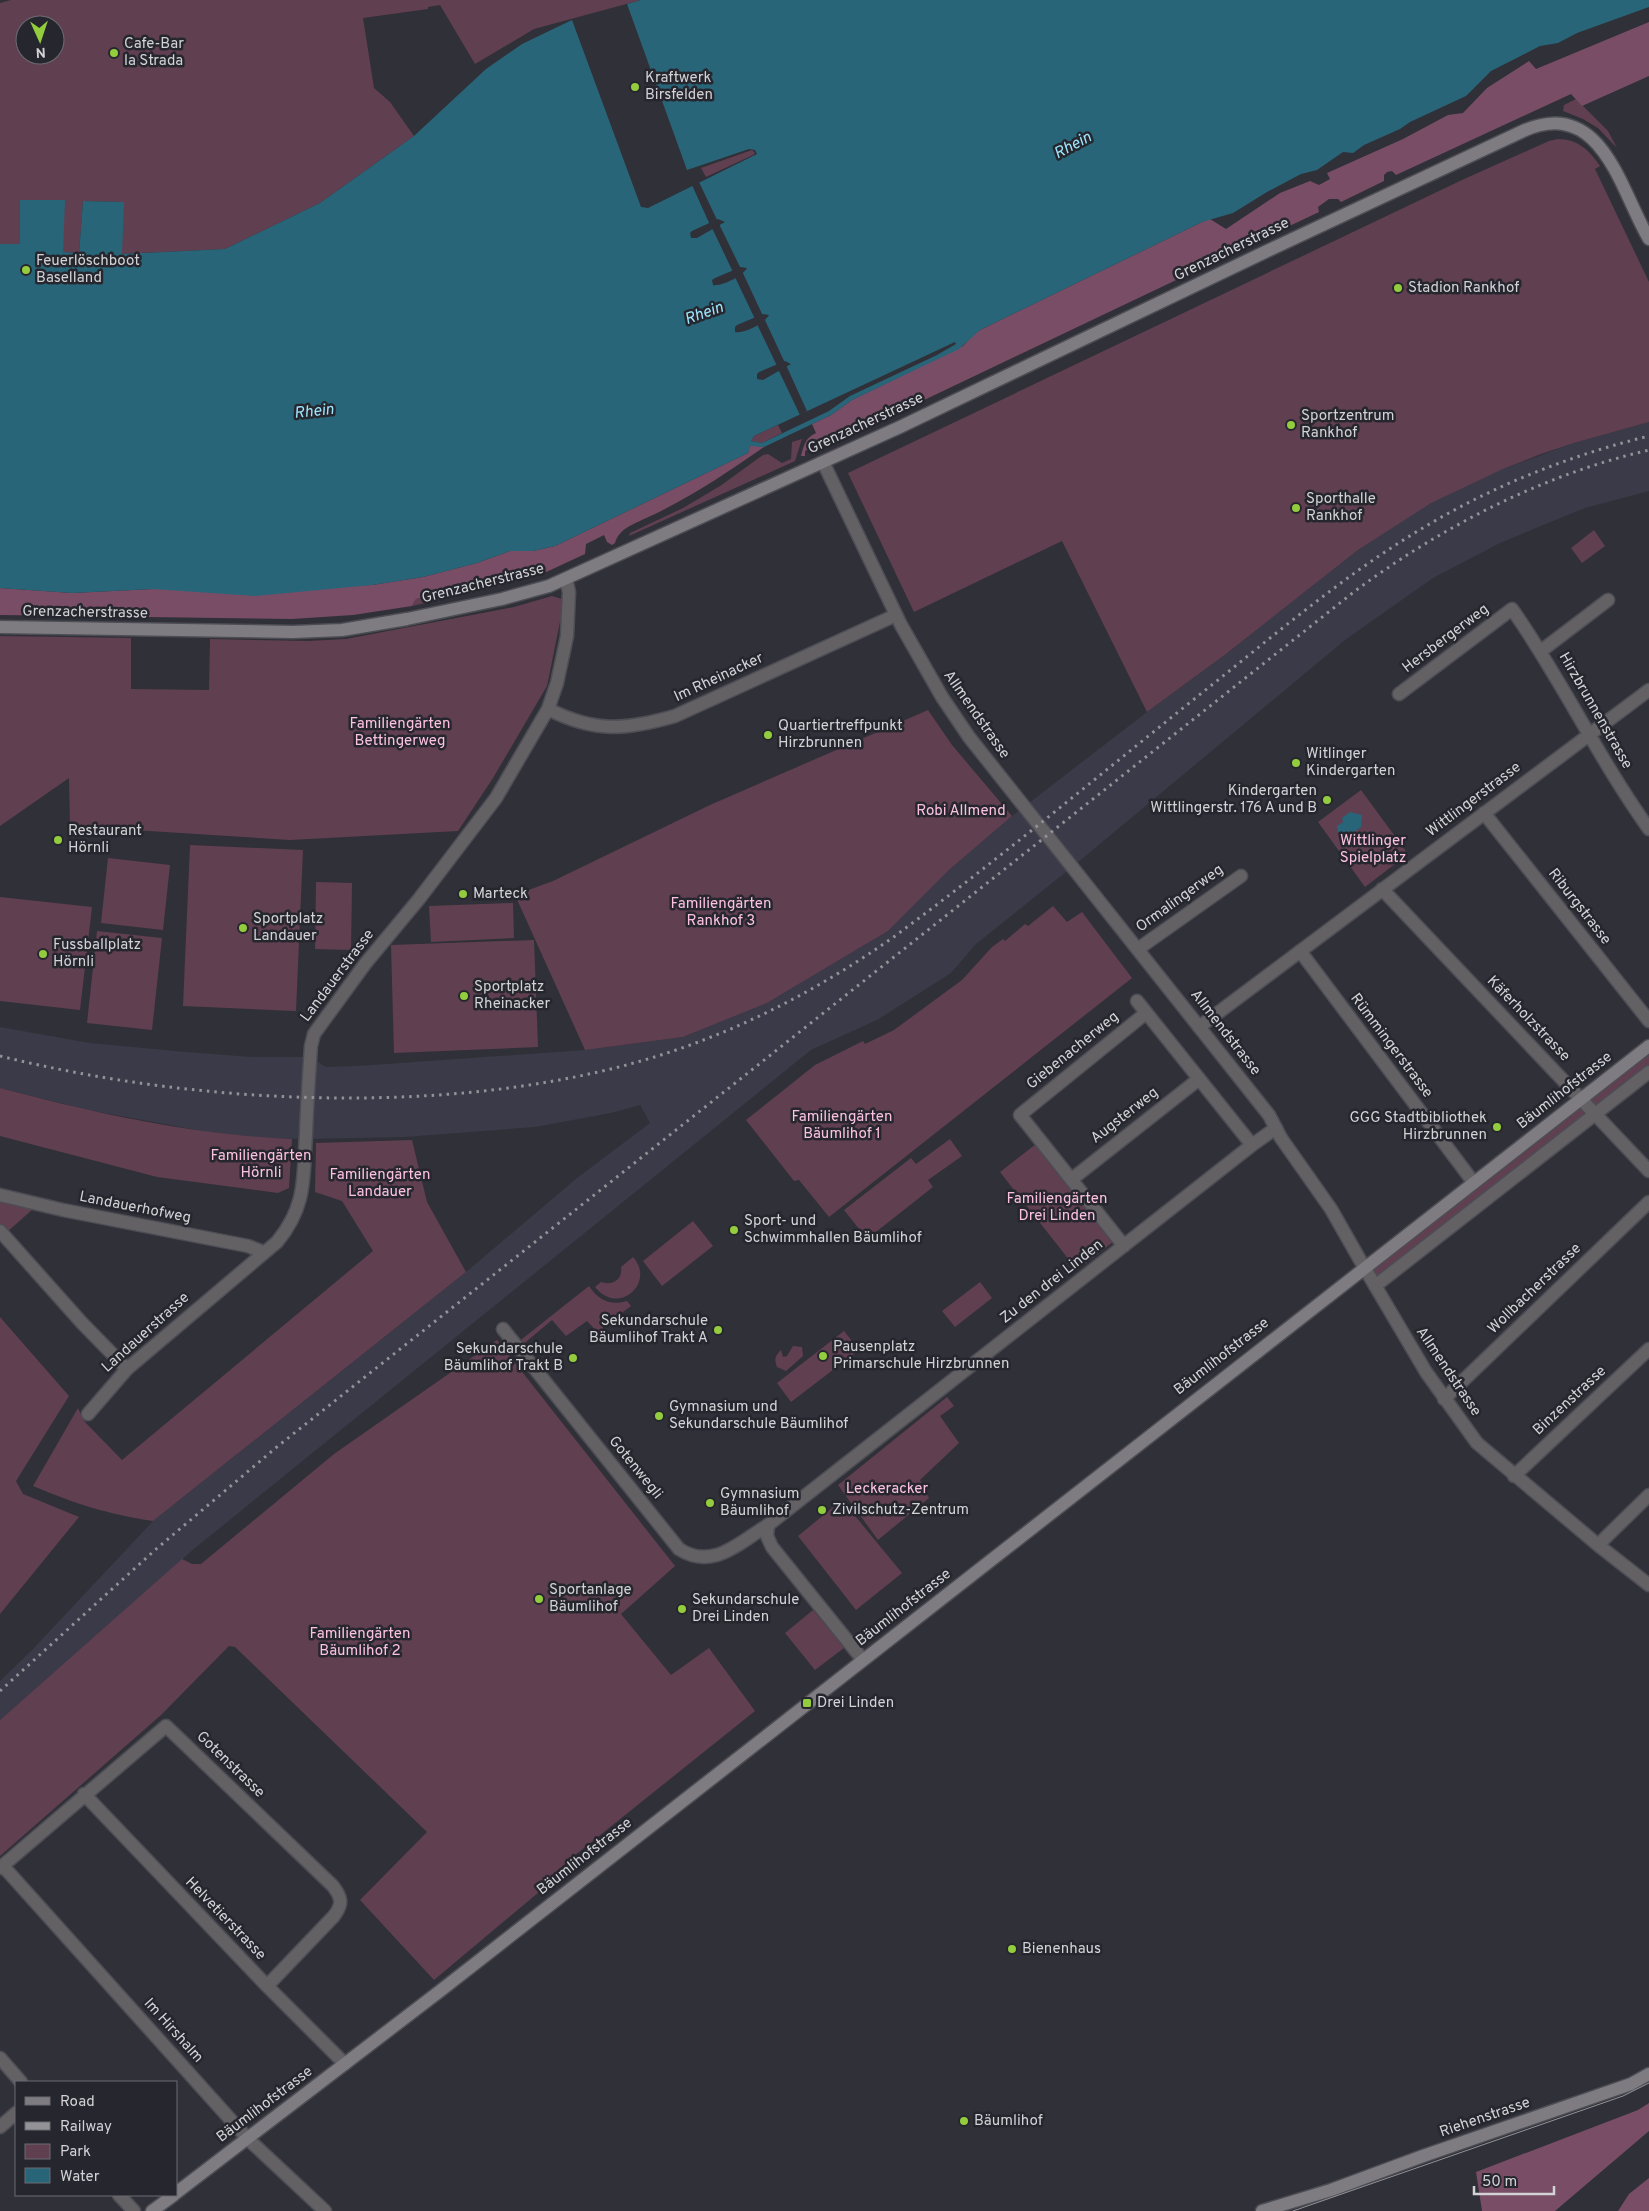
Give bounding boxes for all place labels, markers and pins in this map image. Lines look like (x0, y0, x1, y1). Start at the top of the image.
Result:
place label: Cafe-Bar la Strada (124, 35, 184, 71)
marker: Cafe-Bar la Strada (108, 47, 120, 59)
place label: Kraftwerk Birsfelden (645, 69, 713, 105)
marker: Kraftwerk Birsfelden (629, 81, 641, 93)
place label: Feuerlöschboot Baselland (36, 252, 140, 288)
marker: Feuerlöschboot Baselland (20, 264, 32, 276)
place label: Stadion Rankhof (1408, 279, 1519, 298)
marker: Stadion Rankhof (1392, 282, 1404, 294)
place label: Sportzentrum Rankhof (1301, 407, 1394, 443)
marker: Sportzentrum Rankhof (1285, 419, 1297, 431)
place label: Sporthalle Rankhof (1306, 490, 1376, 526)
marker: Sporthalle Rankhof (1290, 502, 1302, 514)
place label: Quartiertreffpunkt Hirzbrunnen (778, 717, 903, 753)
marker: Quartiertreffpunkt Hirzbrunnen (762, 729, 774, 741)
place label: Witlinger Kindergarten (1306, 745, 1395, 781)
marker: Witlinger Kindergarten (1290, 757, 1302, 769)
place label: Kindergarten Wittlingerstr. 176 A und B (1150, 782, 1317, 818)
marker: Kindergarten Wittlingerstr. 176 A und B (1321, 794, 1333, 806)
place label: Restaurant Hörnli (68, 822, 142, 858)
marker: Restaurant Hörnli (52, 834, 64, 846)
place label: Marteck (473, 885, 528, 904)
marker: Marteck (457, 888, 469, 900)
place label: Sportplatz Landauer (253, 910, 323, 946)
marker: Sportplatz Landauer (237, 922, 249, 934)
place label: Fussballplatz Hörnli (53, 936, 141, 972)
marker: Fussballplatz Hörnli (37, 948, 49, 960)
place label: Sportplatz Rheinacker (474, 978, 550, 1014)
marker: Sportplatz Rheinacker (458, 990, 470, 1002)
place label: GGG Stadtbibliothek Hirzbrunnen (1350, 1109, 1487, 1145)
marker: GGG Stadtbibliothek Hirzbrunnen (1491, 1121, 1503, 1133)
place label: Sport- und Schwimmhallen Bäumlihof (744, 1212, 922, 1248)
marker: Sport- und Schwimmhallen Bäumlihof (728, 1224, 740, 1236)
place label: Sekundarschule Bäumlihof Trakt A (589, 1312, 708, 1348)
marker: Sekundarschule Bäumlihof Trakt A (712, 1324, 724, 1336)
place label: Pausenplatz Primarschule Hirzbrunnen (833, 1338, 1010, 1374)
place label: Sekundarschule Bäumlihof Trakt B (444, 1340, 563, 1376)
marker: Pausenplatz Primarschule Hirzbrunnen (817, 1350, 829, 1362)
marker: Sekundarschule Bäumlihof Trakt B (567, 1352, 579, 1364)
place label: Gymnasium und Sekundarschule Bäumlihof (669, 1398, 848, 1434)
marker: Gymnasium und Sekundarschule Bäumlihof (653, 1410, 665, 1422)
place label: Gymnasium Bäumlihof (720, 1485, 800, 1521)
marker: Gymnasium Bäumlihof (704, 1497, 716, 1509)
place label: Zivilschutz-Zentrum (832, 1501, 969, 1520)
marker: Zivilschutz-Zentrum (816, 1504, 828, 1516)
place label: Sportanlage Bäumlihof (549, 1581, 632, 1617)
place label: Sekundarschule Drei Linden (692, 1591, 799, 1627)
marker: Sportanlage Bäumlihof (533, 1593, 545, 1605)
marker: Sekundarschule Drei Linden (676, 1603, 688, 1615)
place label: Drei Linden (817, 1694, 894, 1713)
marker: Drei Linden (801, 1697, 813, 1709)
place label: Bienenhaus (1022, 1940, 1101, 1959)
marker: Bienenhaus (1006, 1943, 1018, 1955)
place label: Bäumlihof (974, 2112, 1043, 2131)
marker: Bäumlihof (958, 2115, 970, 2127)

